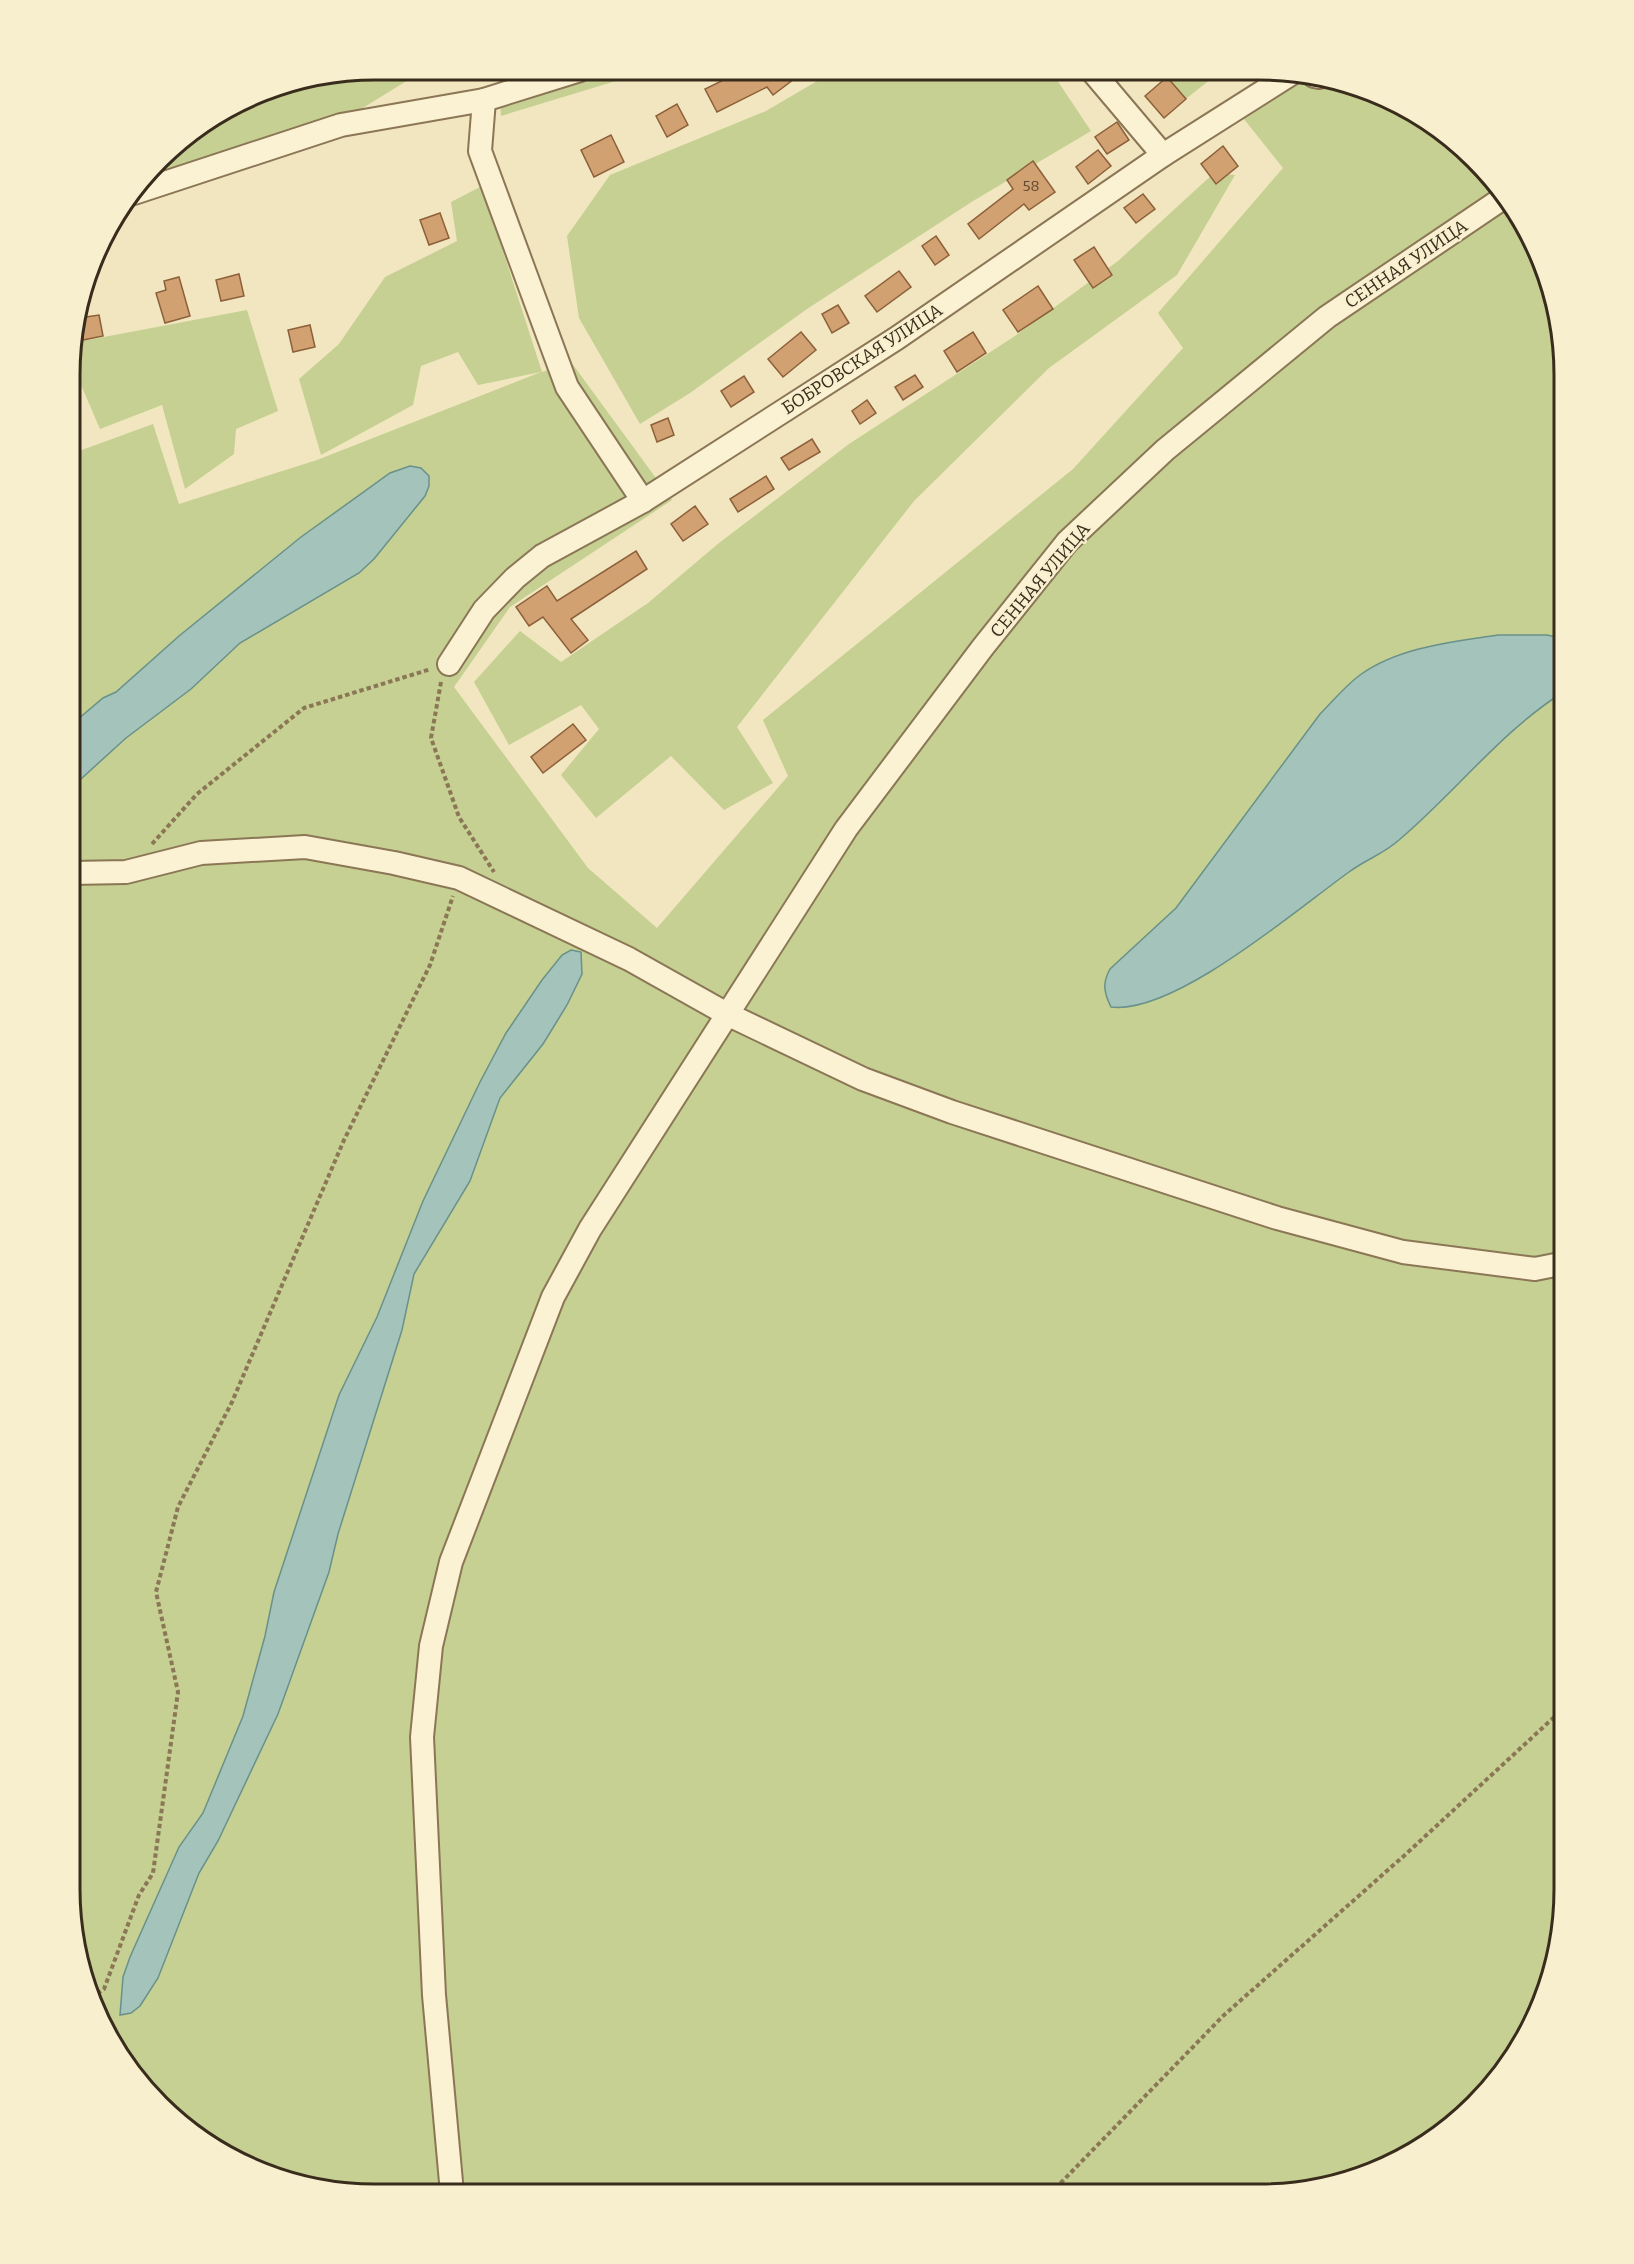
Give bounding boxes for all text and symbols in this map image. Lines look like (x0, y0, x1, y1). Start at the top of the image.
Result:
house number: 58 (1022, 177, 1040, 195)
street label: СЕННАЯ УЛИЦА (1340, 215, 1472, 313)
street label: БОБРОВСКАЯ УЛИЦА (778, 299, 947, 419)
street label: СЕННАЯ УЛИЦА (985, 518, 1095, 642)

